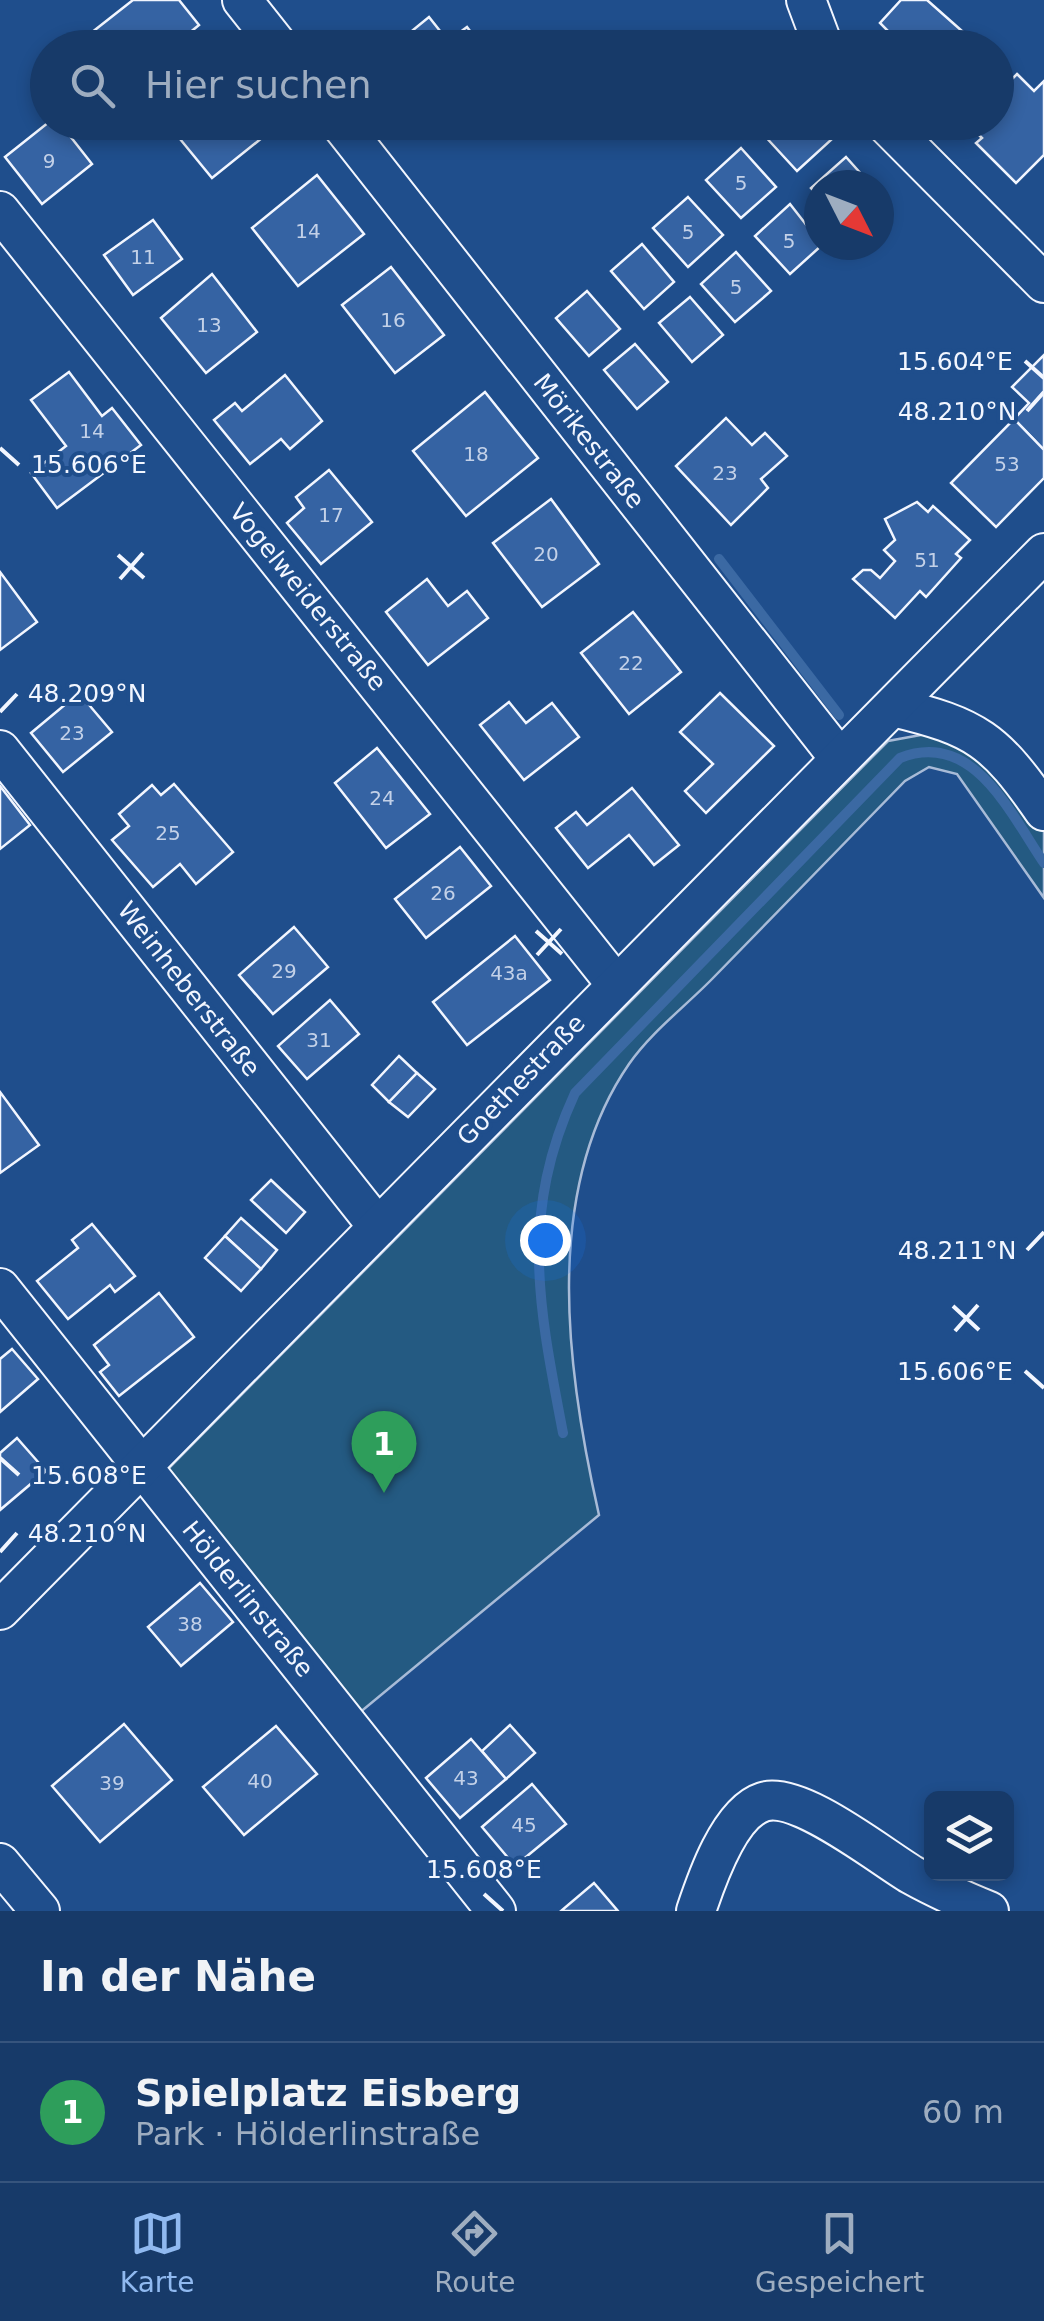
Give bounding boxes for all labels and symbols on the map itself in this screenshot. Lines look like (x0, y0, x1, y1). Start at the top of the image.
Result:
house number: 9 (43, 149, 55, 173)
north arrow (804, 170, 894, 260)
house number: 5 (735, 171, 747, 195)
house number: 14 (295, 219, 321, 243)
house number: 5 (682, 220, 694, 244)
house number: 5 (783, 229, 795, 253)
house number: 11 (130, 245, 156, 269)
house number: 5 (730, 275, 742, 299)
house number: 16 (380, 308, 406, 332)
house number: 13 (196, 313, 222, 337)
text: 15.604°E (897, 347, 1013, 376)
street label: Mörikestraße (528, 368, 650, 514)
text: 48.210°N (898, 397, 1016, 426)
house number: 14 (79, 419, 105, 443)
house number: 18 (463, 442, 489, 466)
text: 15.606°E (31, 450, 147, 479)
house number: 53 (994, 452, 1020, 476)
house number: 23 (712, 461, 738, 485)
street label: Vogelweiderstraße (224, 498, 392, 696)
house number: 17 (318, 503, 344, 527)
house number: 20 (533, 542, 559, 566)
house number: 51 (914, 548, 940, 572)
house number: 22 (618, 651, 644, 675)
text: 48.209°N (28, 679, 146, 708)
house number: 23 (59, 721, 85, 745)
house number: 24 (369, 786, 395, 810)
house number: 25 (155, 821, 181, 845)
house number: 26 (430, 881, 456, 905)
street label: Weinheberstraße (112, 896, 266, 1082)
house number: 29 (271, 959, 297, 983)
house number: 43a (490, 961, 528, 985)
street label: Goethestraße (451, 1009, 591, 1151)
house number: 31 (306, 1028, 332, 1052)
your location (520, 1215, 571, 1266)
text: 48.211°N (898, 1236, 1016, 1265)
text: 15.606°E (897, 1357, 1013, 1386)
pin: 1 (352, 1410, 416, 1493)
text: 15.608°E (31, 1461, 147, 1490)
street label: Hölderlinstraße (176, 1515, 320, 1683)
text: 48.210°N (28, 1519, 146, 1548)
house number: 38 (177, 1612, 203, 1636)
house number: 43 (453, 1766, 479, 1790)
house number: 40 (247, 1769, 273, 1793)
house number: 39 (99, 1771, 125, 1795)
house number: 45 (511, 1813, 537, 1837)
text: 15.608°E (426, 1855, 542, 1884)

